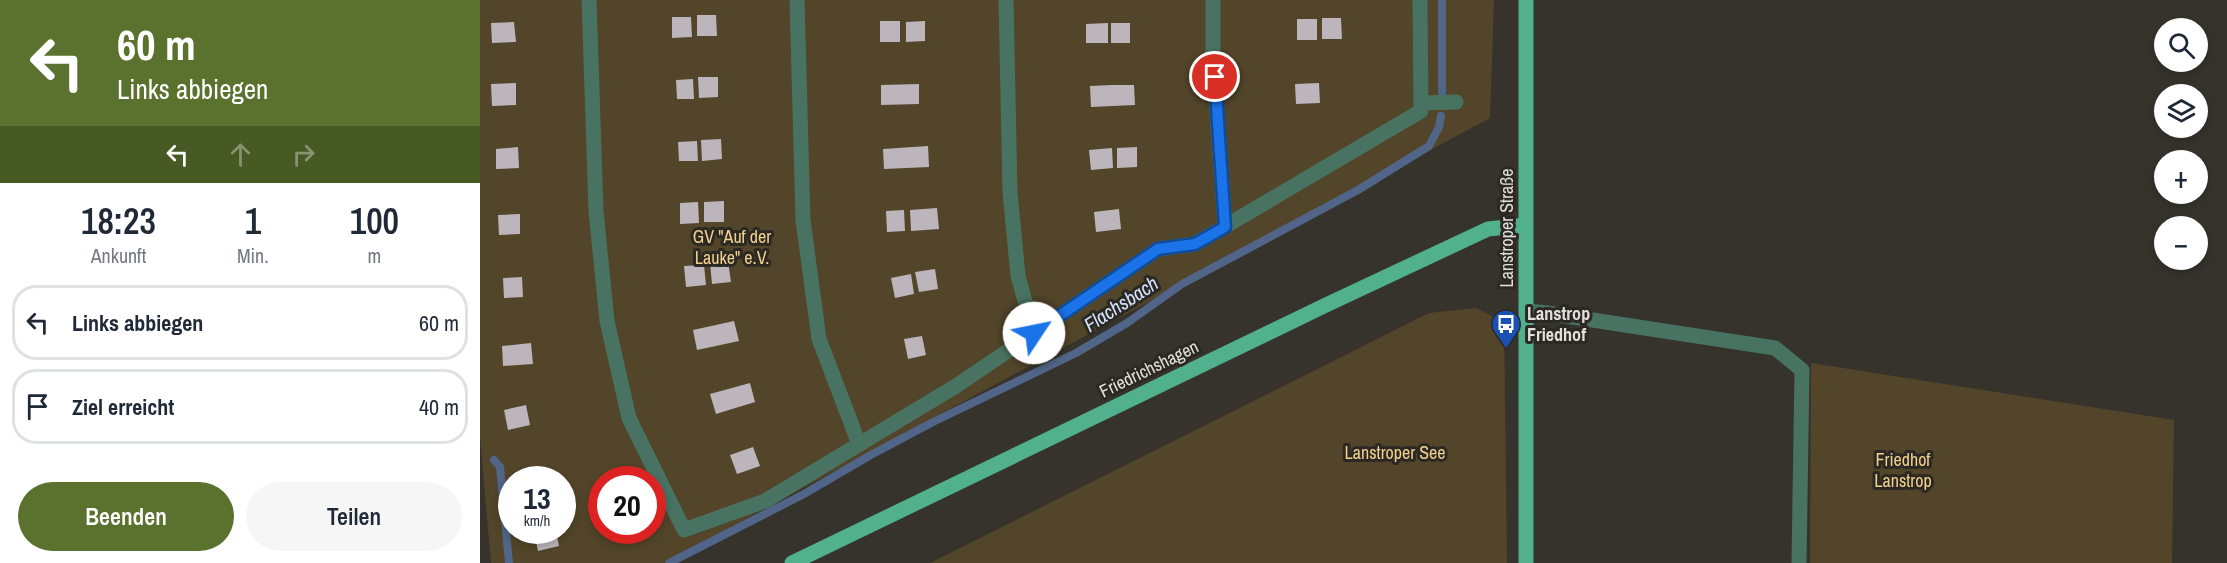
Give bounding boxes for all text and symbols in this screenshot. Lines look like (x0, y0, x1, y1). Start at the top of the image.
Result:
text: 60 m (117, 17, 196, 73)
map controls (2154, 18, 2208, 270)
button: search (2154, 18, 2208, 72)
icon: left (18, 24, 96, 102)
pin (1189, 51, 1240, 102)
icon: arrive (1198, 60, 1231, 93)
text: Links abbiegen (117, 71, 268, 107)
button: layers (2154, 84, 2208, 138)
icon: left (161, 138, 194, 171)
icon: ahead (224, 138, 257, 171)
icon: right (287, 138, 320, 171)
button: + (2154, 150, 2208, 204)
street label: Lanstroper Straße (1494, 169, 1519, 287)
text: 18:23 (81, 197, 156, 245)
text: 1 (245, 197, 261, 245)
text: 100 (350, 197, 399, 245)
button: − (2154, 216, 2208, 270)
park label: GV "Auf der Lauke" e.V. (693, 224, 771, 270)
text: Ankunft (91, 242, 146, 269)
text: Min. (237, 242, 269, 269)
text: m (368, 242, 381, 269)
water label: Flachsbach (1078, 269, 1163, 338)
position arrow (1002, 301, 1066, 365)
place label: Lanstrop Friedhof (1527, 301, 1590, 347)
icon: left (21, 306, 54, 339)
text: Links abbiegen (72, 308, 203, 338)
text: 60 m (419, 308, 459, 338)
bus stop icon: Lanstrop Friedhof (1490, 308, 1522, 350)
street label: Friedrichshagen (1095, 334, 1203, 403)
icon: arrive (21, 390, 54, 423)
text: Ziel erreicht (72, 392, 174, 422)
text: 40 m (419, 392, 459, 422)
park label: Lanstroper See (1345, 440, 1445, 465)
park label: Friedhof Lanstrop (1874, 447, 1932, 493)
speed limit sign: 20 (588, 466, 666, 544)
text: 13 (523, 478, 551, 518)
button: Beenden (18, 482, 234, 551)
button: Teilen (246, 482, 462, 551)
text: km/h (524, 510, 550, 531)

